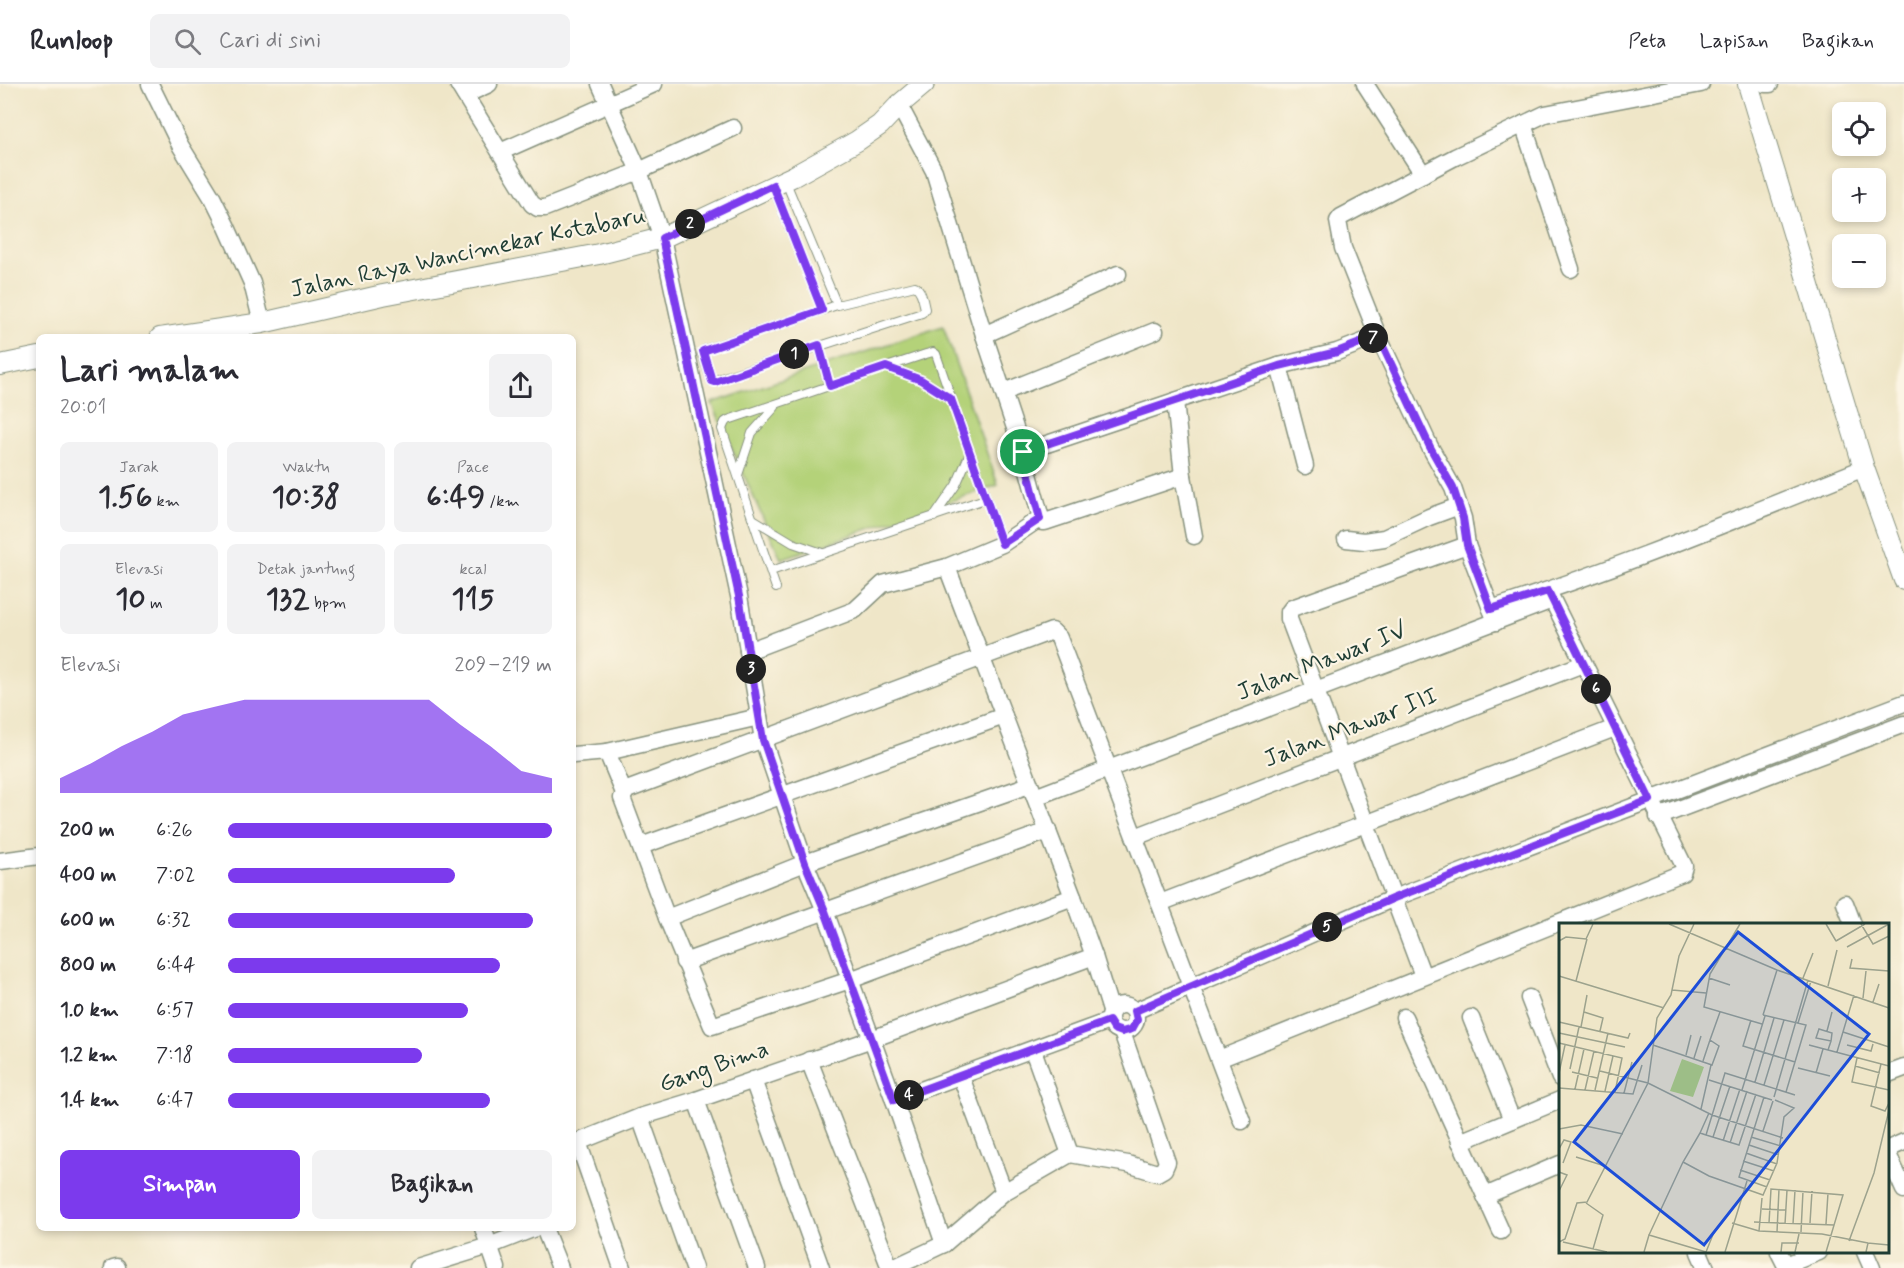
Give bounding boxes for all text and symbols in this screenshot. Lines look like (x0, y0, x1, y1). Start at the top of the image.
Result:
search box (150, 14, 570, 68)
text: Runloop (30, 23, 114, 60)
icon: search (171, 25, 204, 58)
text: Cari di sini (219, 27, 321, 55)
text: Peta (1628, 27, 1667, 55)
text: Lapisan (1700, 27, 1769, 55)
text: Bagikan (1802, 27, 1874, 55)
map controls (1832, 102, 1886, 288)
button: locate (1832, 102, 1886, 156)
button: + (1832, 168, 1886, 222)
street label: Jalan Raya Wancimekar Kotabaru (288, 200, 648, 306)
pin: 2 (675, 209, 705, 239)
text: 2 (686, 213, 694, 234)
button: − (1832, 234, 1886, 288)
pin: 7 (1358, 323, 1388, 353)
text: 7 (1368, 327, 1378, 348)
pin: 1 (779, 339, 809, 369)
text: 1 (790, 343, 798, 364)
text: Lari malam (60, 349, 240, 393)
button: share (489, 354, 552, 417)
text: 20:01 (60, 394, 106, 421)
pin (997, 426, 1048, 477)
icon: arrive (1006, 435, 1039, 468)
text: Jarak (119, 457, 159, 478)
text: Waktu (282, 457, 330, 478)
text: Pace (457, 457, 489, 478)
text: 1.56 (98, 478, 152, 517)
text: 10:38 (272, 478, 340, 517)
text: 6:49 (426, 478, 485, 517)
text: km (152, 491, 180, 512)
text: /km (485, 491, 520, 512)
text: Elevasi (115, 559, 163, 580)
text: Detak jantung (257, 559, 355, 580)
text: kcal (460, 559, 486, 580)
text: 10 (115, 580, 146, 619)
text: 132 (266, 580, 310, 619)
text: 115 (452, 580, 495, 619)
text: m (146, 593, 163, 614)
text: bpm (310, 593, 346, 614)
street label: Jalan Mawar IV (1233, 615, 1411, 709)
text: Elevasi (60, 652, 120, 679)
text: 209–219 m (455, 652, 552, 679)
pin: 3 (736, 654, 766, 684)
text: 3 (747, 658, 755, 679)
pin: 6 (1581, 674, 1611, 704)
text: 6 (1592, 678, 1600, 699)
street label: Jalan Mawar III (1260, 681, 1442, 775)
text: 200 m (60, 817, 115, 844)
text: 6:26 (156, 817, 192, 844)
text: 400 m (60, 862, 116, 889)
text: 7:02 (156, 862, 195, 889)
text: 600 m (60, 907, 115, 934)
text: 6:32 (156, 907, 191, 934)
pin: 5 (1312, 912, 1342, 942)
text: 5 (1322, 916, 1332, 937)
inset map (1559, 923, 1889, 1253)
text: 800 m (60, 952, 116, 979)
text: 6:44 (156, 952, 195, 979)
text: 1.0 km (60, 997, 119, 1024)
text: 6:57 (156, 997, 194, 1024)
street label: Gang Bima (655, 1034, 774, 1102)
text: 1.2 km (60, 1042, 117, 1069)
text: 7:18 (156, 1042, 193, 1069)
pin: 4 (894, 1080, 924, 1110)
text: 4 (904, 1084, 914, 1105)
text: 1.4 km (60, 1087, 119, 1114)
text: 6:47 (156, 1087, 193, 1114)
button: Simpan (60, 1150, 300, 1219)
button: Bagikan (312, 1150, 552, 1219)

